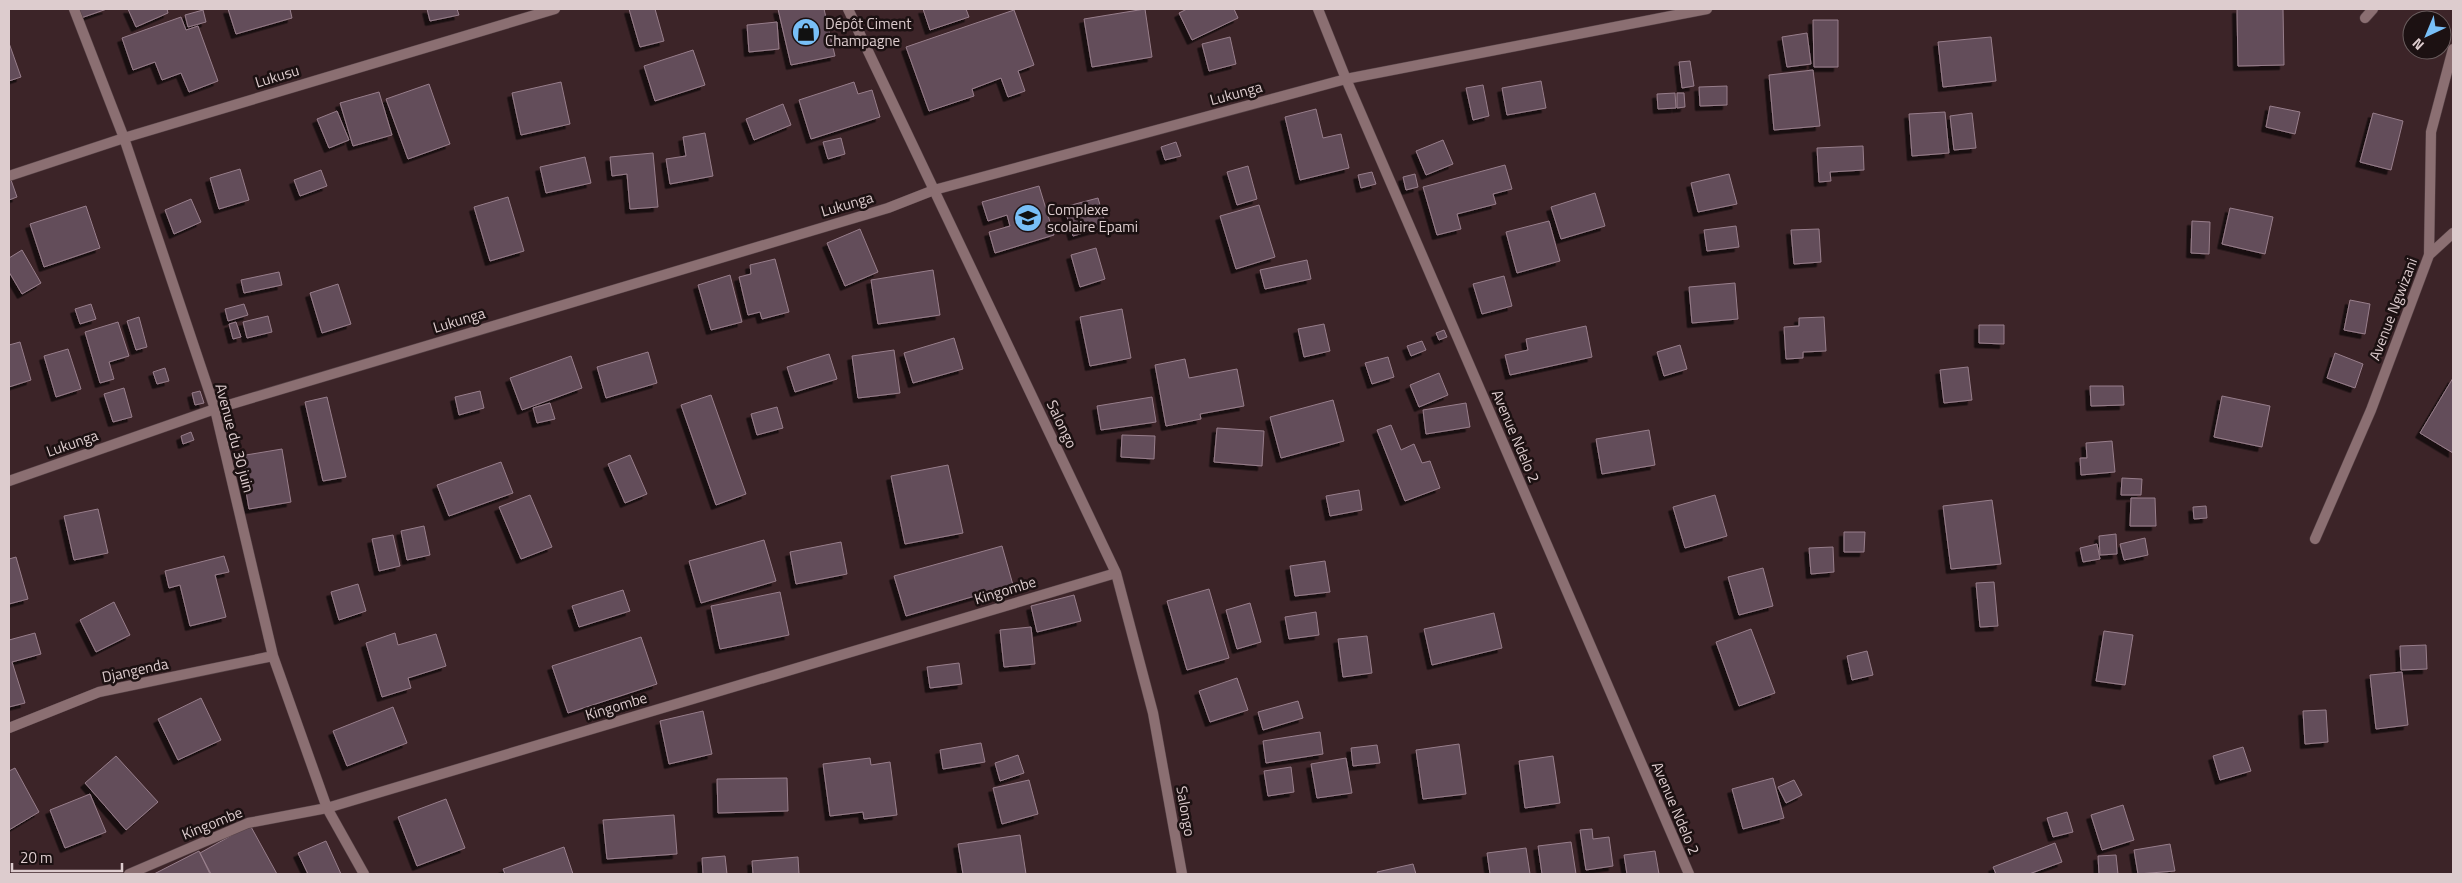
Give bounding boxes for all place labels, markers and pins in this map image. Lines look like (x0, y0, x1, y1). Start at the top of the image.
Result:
place label: Dépôt Ciment Champagne (825, 12, 912, 52)
shop icon: Dépôt Ciment Champagne (791, 17, 821, 47)
place label: Complexe scolaire Epami (1047, 198, 1138, 238)
school or university icon: Complexe scolaire Epami (1013, 203, 1043, 233)

